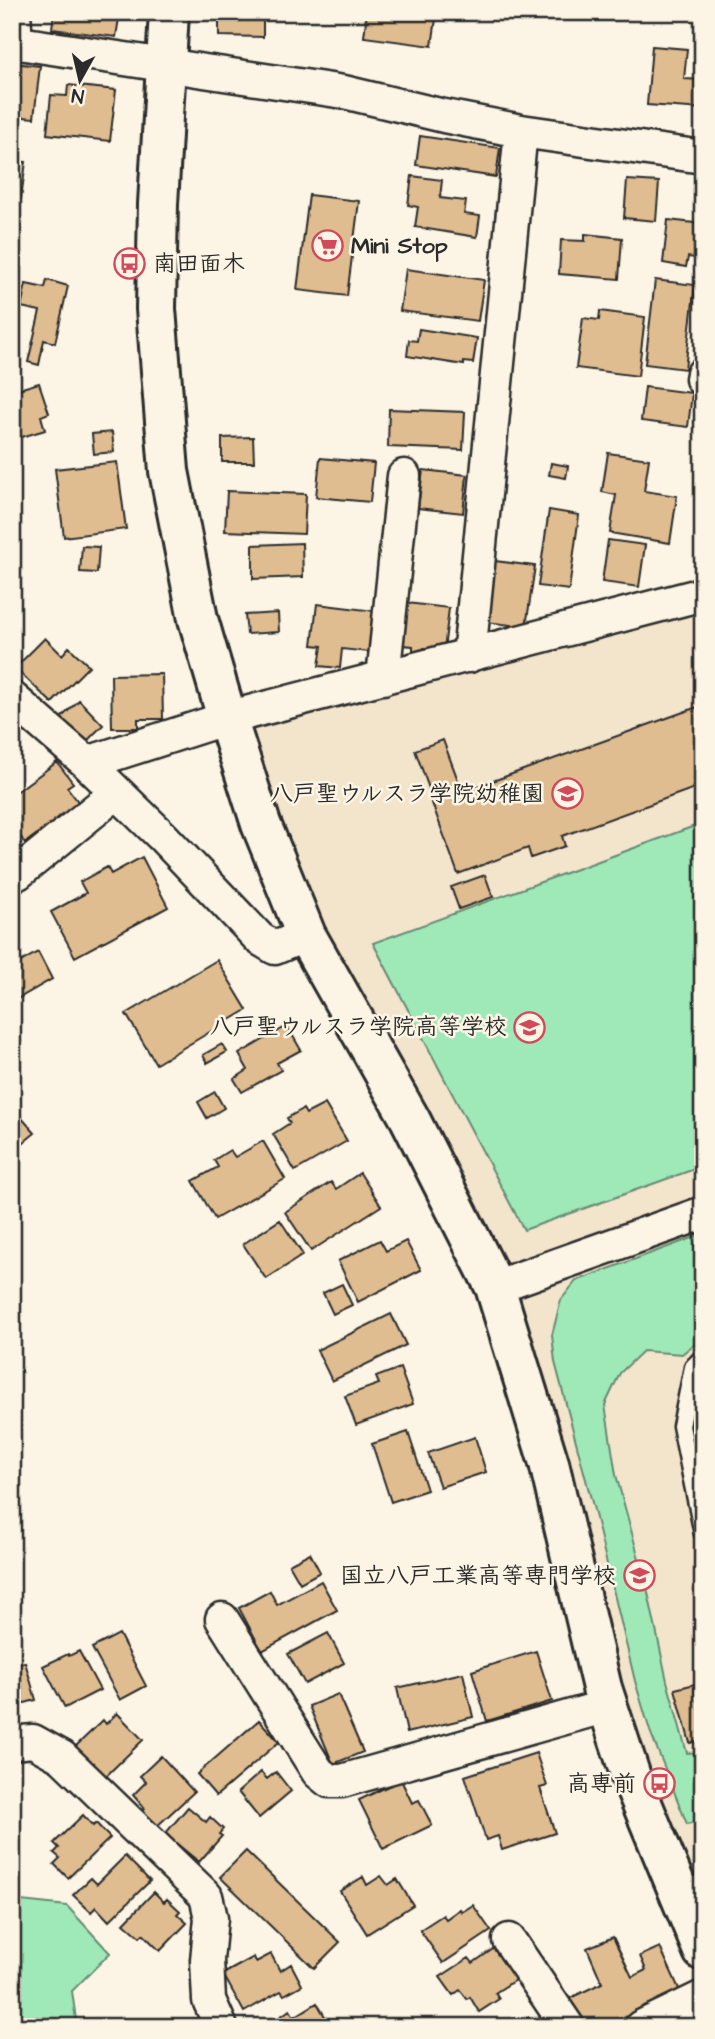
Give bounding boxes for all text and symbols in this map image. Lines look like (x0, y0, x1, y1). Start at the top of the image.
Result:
north arrow (46, 46, 116, 116)
text: N (70, 81, 86, 110)
supermarket icon: Mini Stop (311, 229, 345, 263)
place label: Mini Stop (351, 230, 448, 262)
bus stop icon: 南田面木 (113, 247, 147, 281)
place label: 南田面木 (153, 248, 245, 280)
school or university icon: 八戸聖ウルスラ学院幼稚園 (550, 777, 584, 811)
place label: 八戸聖ウルスラ学院幼稚園 (270, 778, 544, 810)
school or university icon: 八戸聖ウルスラ学院高等学校 (513, 1010, 547, 1044)
place label: 八戸聖ウルスラ学院高等学校 (210, 1011, 507, 1043)
school or university icon: 国立八戸工業高等専門学校 (622, 1559, 656, 1593)
place label: 国立八戸工業高等専門学校 (340, 1560, 616, 1592)
bus stop icon: 高専前 (642, 1767, 676, 1801)
place label: 高専前 (567, 1768, 636, 1800)

